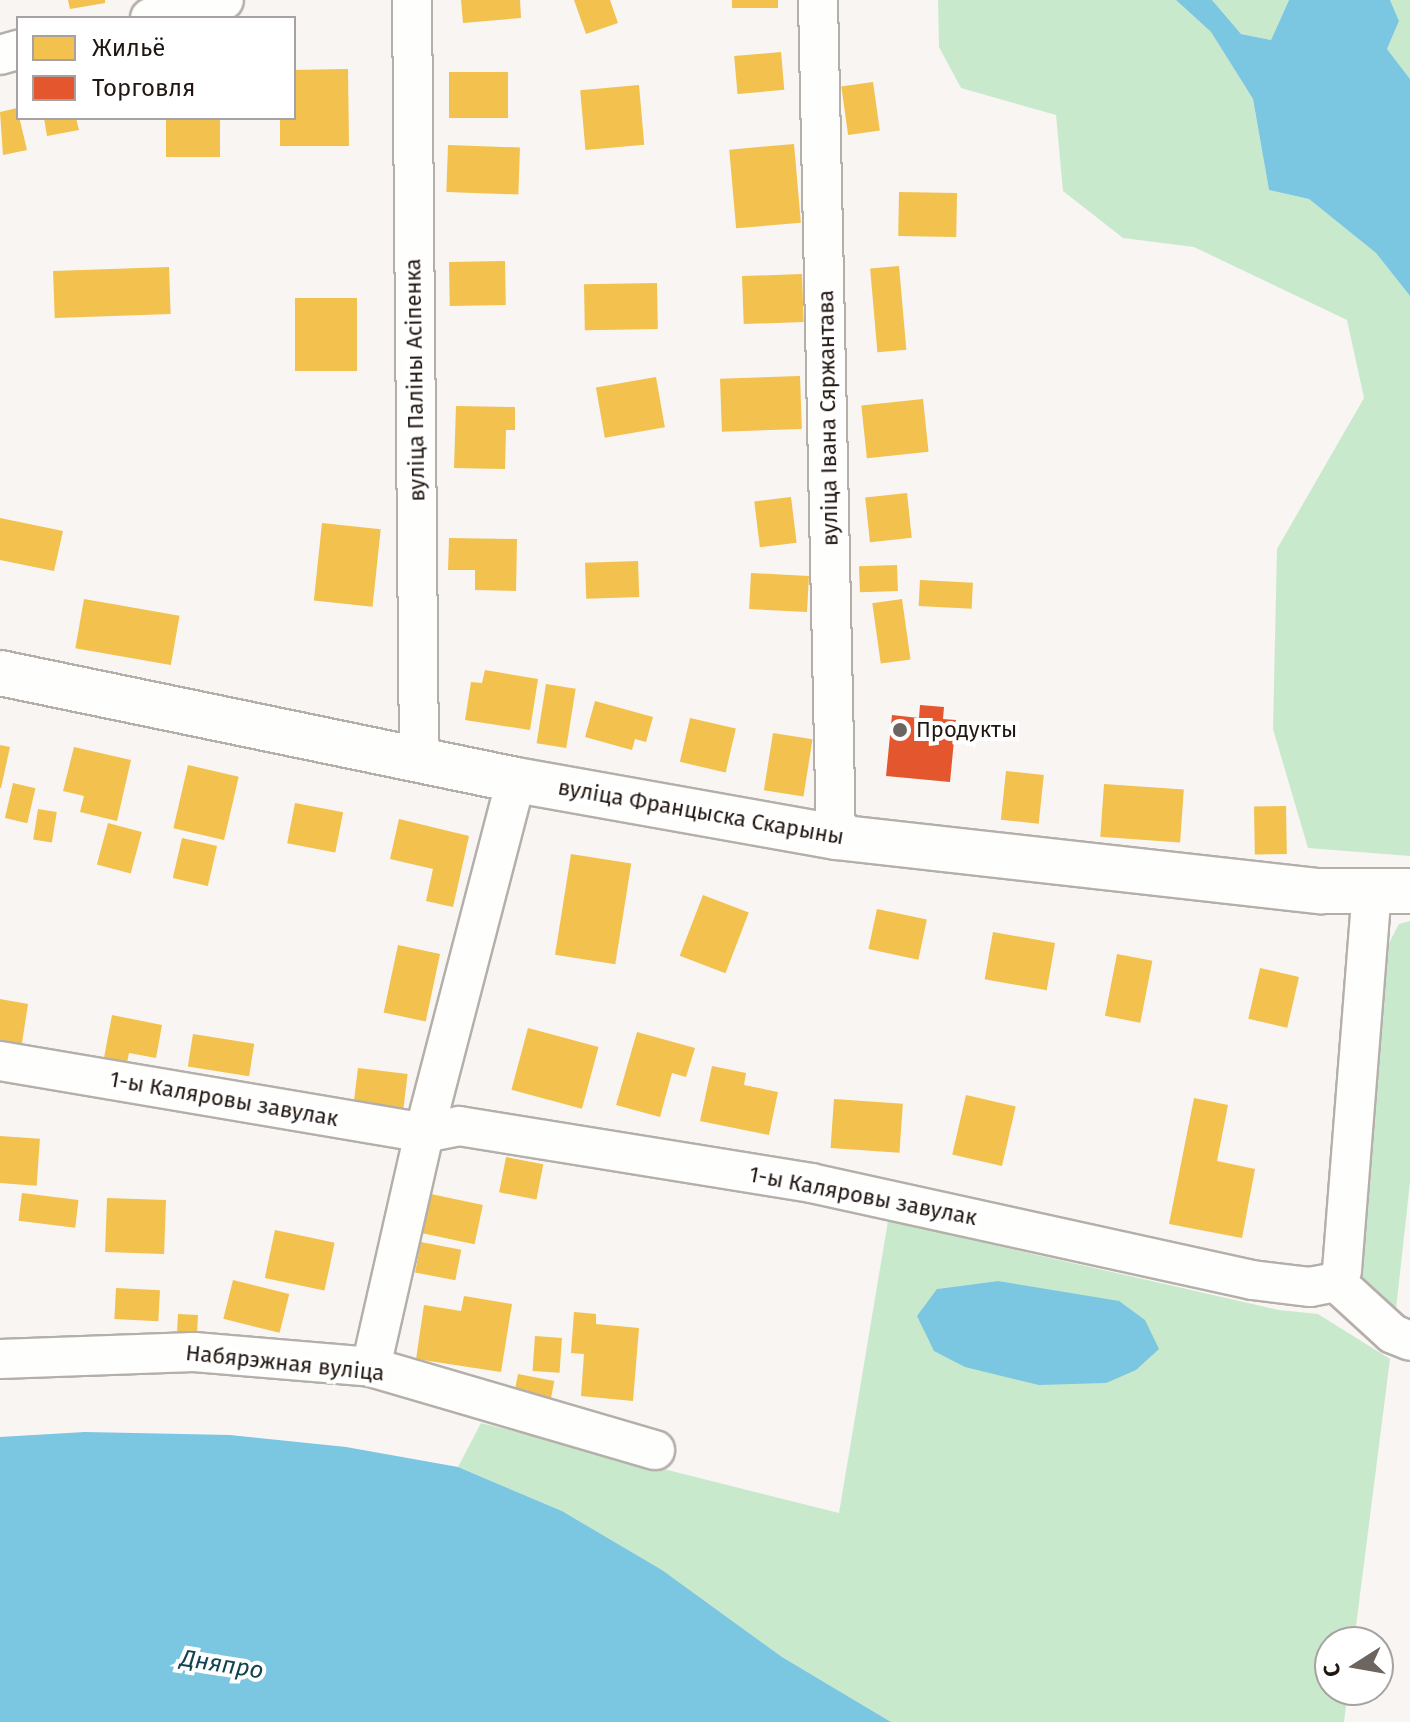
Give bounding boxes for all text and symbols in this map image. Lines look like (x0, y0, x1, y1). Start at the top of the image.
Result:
legend (16, 16, 296, 120)
text: Жильё (92, 34, 165, 62)
text: Торговля (92, 74, 195, 102)
street label: вуліца Паліны Асіпенка (400, 258, 430, 502)
street label: вуліца Івана Сяржантава (813, 290, 843, 546)
place label: Продукты (916, 717, 1017, 743)
marker: Продукты (891, 721, 909, 739)
street label: вуліца Францыска Скарыны (556, 774, 846, 850)
street label: 1-ы Каляровы завулак (108, 1066, 340, 1132)
street label: 1-ы Каляровы завулак (747, 1161, 979, 1231)
street label: Набярэжная вуліца (184, 1339, 386, 1387)
north arrow (1314, 1626, 1394, 1706)
water label: Дняпро (179, 1644, 265, 1686)
text: С (1317, 1662, 1346, 1679)

